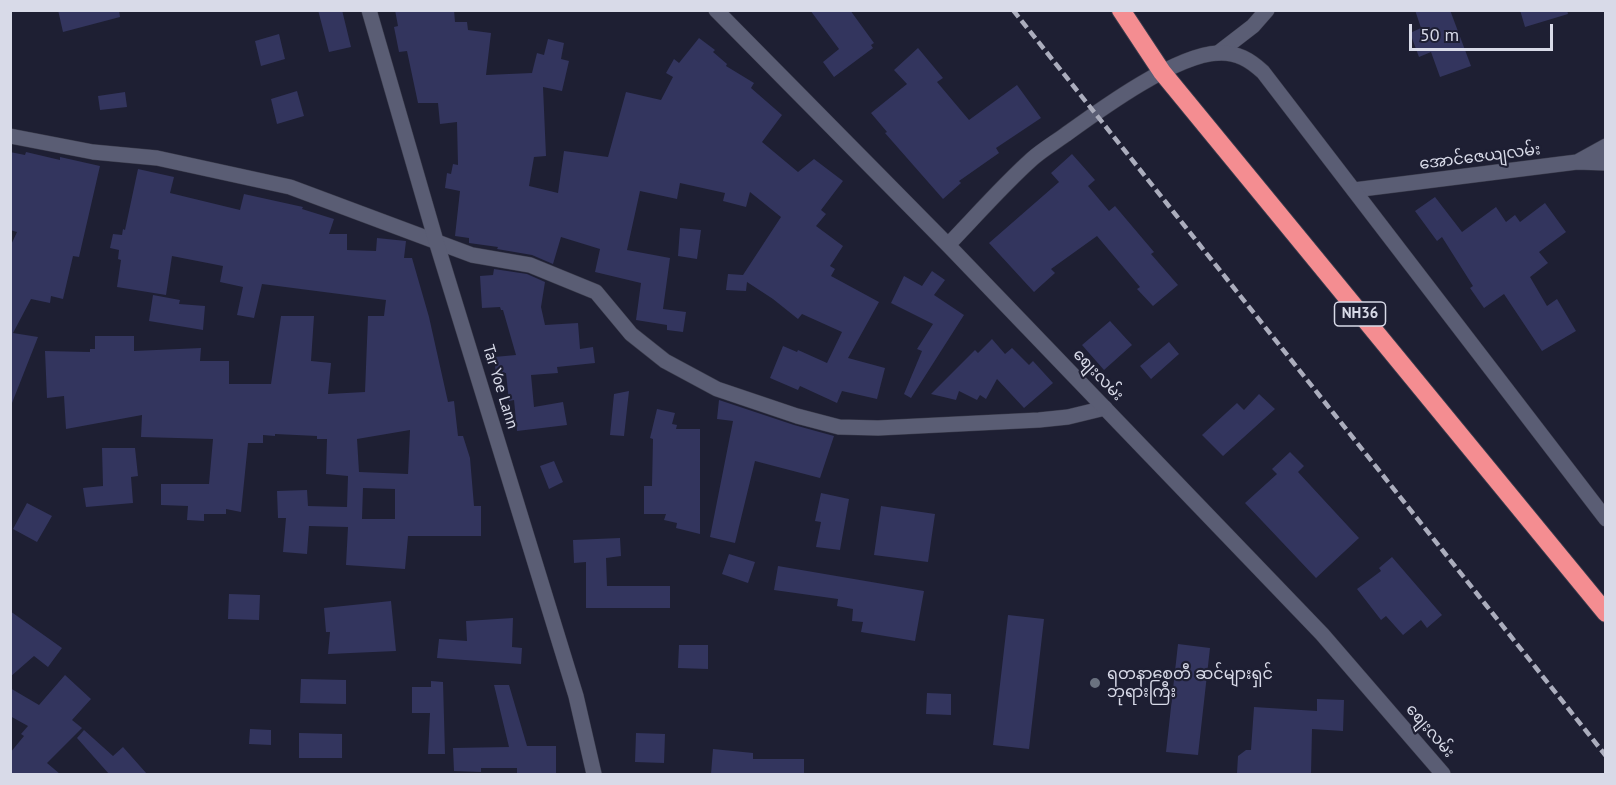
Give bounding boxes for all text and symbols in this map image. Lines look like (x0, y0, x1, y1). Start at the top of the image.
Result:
scale bar (1412, 12, 1556, 50)
text: 50 m (1420, 23, 1459, 46)
street label: အောင်ဇေယျလမ်း (1418, 140, 1542, 174)
road number: NH36 (1334, 302, 1386, 326)
street label: Tar Yoe Lann (478, 343, 522, 431)
street label: စျေးလမ်း (1069, 345, 1127, 405)
place label: ရတနာစေတီ ဆင်များရှင် ဘုရားကြီး (1107, 664, 1273, 702)
marker: ရတနာစေတီ ဆင်များရှင် ဘုရားကြီး (1088, 676, 1102, 690)
street label: စျေးလမ်း (1402, 700, 1458, 762)

